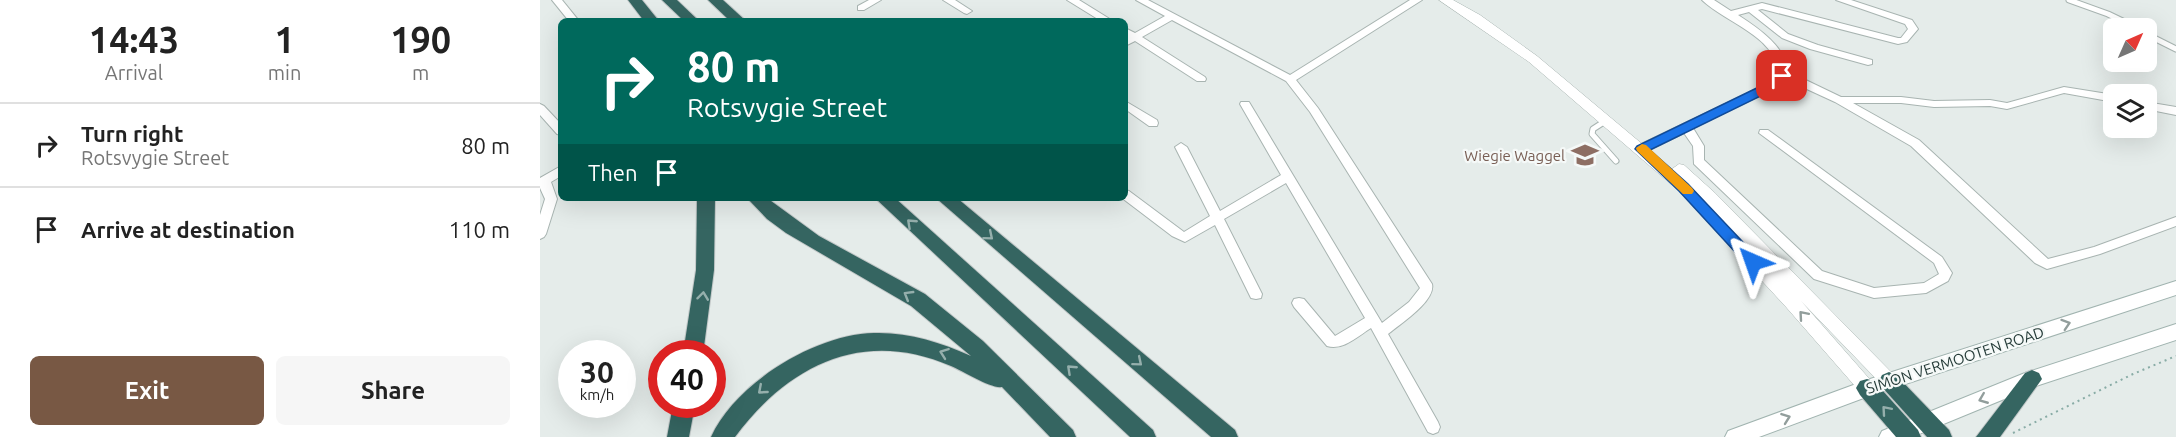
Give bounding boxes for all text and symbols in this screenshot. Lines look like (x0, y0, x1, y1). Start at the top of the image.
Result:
north arrow (2103, 18, 2157, 72)
map controls (2103, 18, 2157, 138)
text: 14:43 (89, 19, 179, 60)
text: 1 (274, 19, 295, 60)
text: 190 (390, 19, 451, 60)
icon: right (588, 42, 666, 120)
text: 80 m (687, 43, 781, 90)
pin (1756, 50, 1807, 101)
icon: arrive (1765, 59, 1798, 92)
text: Arrival (105, 61, 163, 84)
text: min (268, 61, 301, 84)
text: m (412, 61, 429, 84)
button: layers (2103, 84, 2157, 138)
text: Rotsvygie Street (687, 92, 887, 122)
text: Turn right (81, 121, 183, 146)
icon: right (30, 129, 63, 162)
text: 80 m (461, 133, 510, 158)
school or university icon: Wiegie Waggel (1570, 140, 1600, 170)
text: Rotsvygie Street (81, 146, 229, 169)
place label: Wiegie Waggel (1464, 147, 1565, 164)
icon: arrive (650, 156, 683, 189)
text: Then (588, 160, 638, 185)
icon: arrive (30, 213, 63, 246)
text: Arrive at destination (81, 217, 295, 242)
text: 110 m (449, 217, 510, 242)
one-way arrow (908, 219, 918, 230)
one-way arrow (982, 229, 993, 240)
position arrow (1721, 230, 1785, 294)
one-way arrow (904, 290, 914, 302)
one-way arrow (696, 292, 708, 301)
one-way arrow (1799, 311, 1810, 322)
one-way arrow (2060, 319, 2071, 332)
street label: SIMON VERMOOTEN ROAD (1864, 323, 2046, 397)
speed limit sign: 40 (648, 340, 726, 418)
one-way arrow (939, 348, 950, 360)
text: 30 (580, 355, 614, 389)
one-way arrow (1131, 355, 1142, 366)
button: Exit (30, 356, 264, 425)
button: Share (276, 356, 510, 425)
one-way arrow (1067, 365, 1077, 376)
one-way arrow (758, 383, 769, 394)
text: km/h (580, 386, 614, 403)
one-way arrow (1978, 392, 1989, 404)
one-way arrow (1882, 406, 1893, 417)
one-way arrow (1780, 413, 1791, 426)

